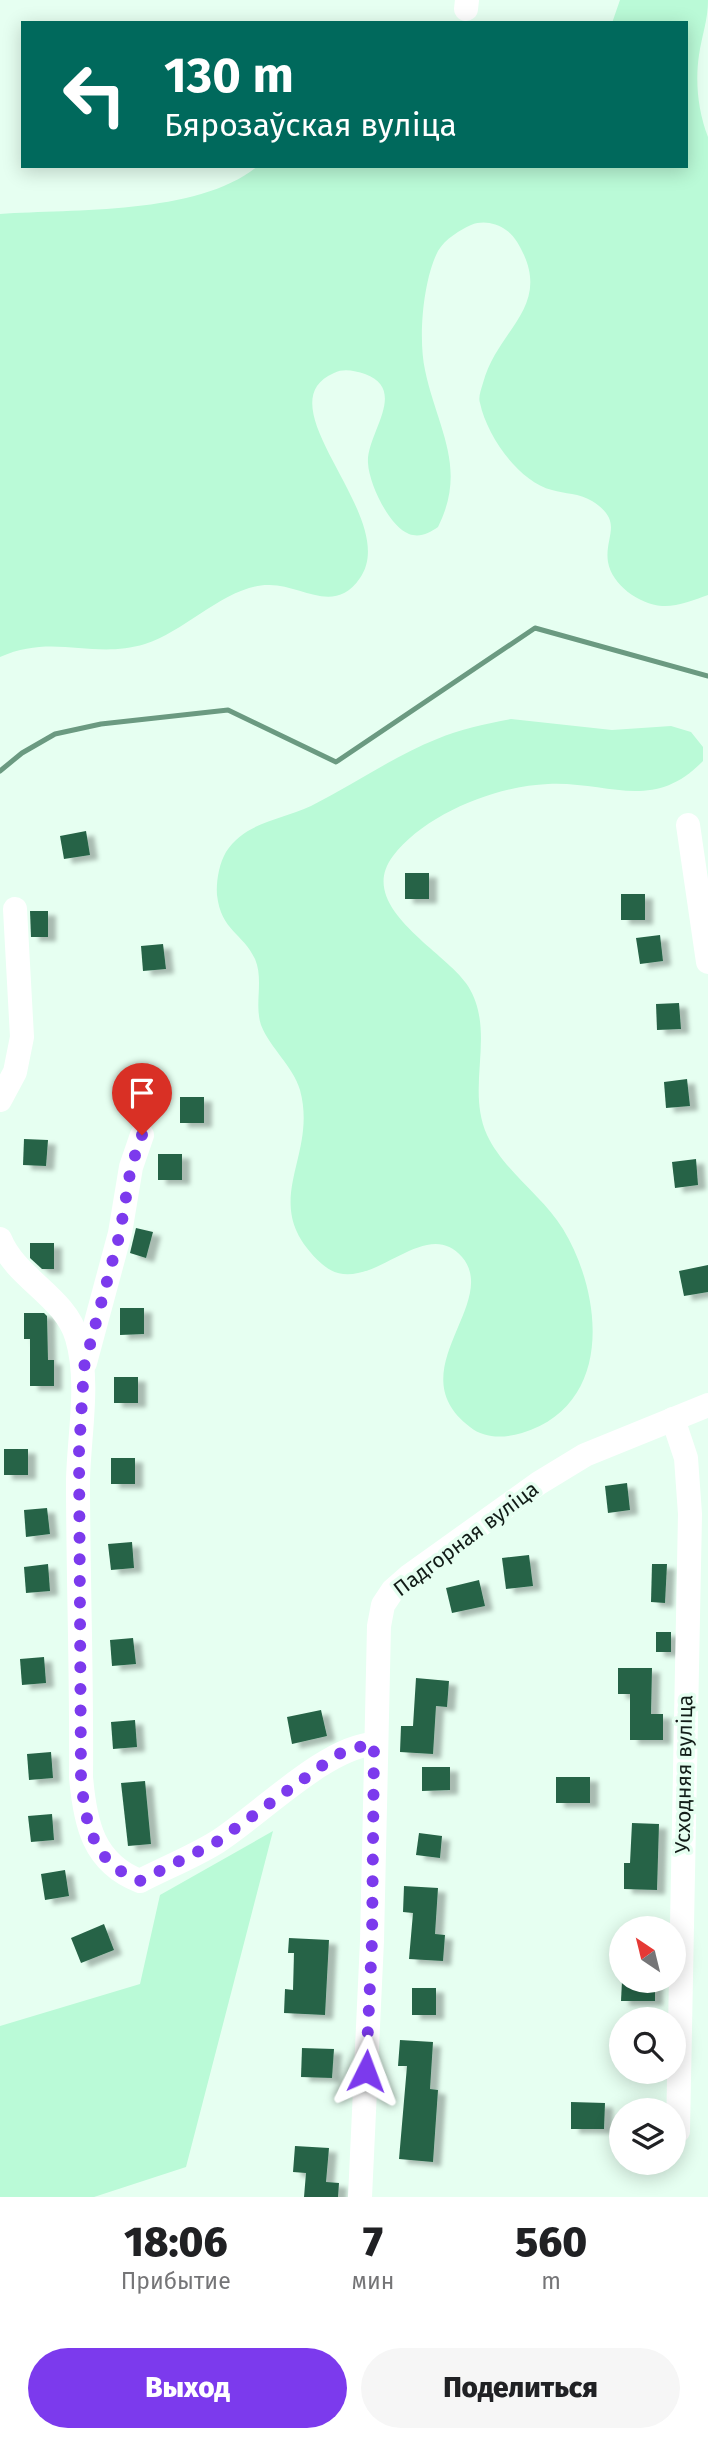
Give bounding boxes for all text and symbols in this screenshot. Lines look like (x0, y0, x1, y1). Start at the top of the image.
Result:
text: 130 m (164, 46, 294, 105)
icon: left (49, 49, 140, 140)
text: Бярозаўская вуліца (164, 106, 457, 144)
pin (112, 1063, 172, 1135)
icon: arrive (123, 1074, 161, 1112)
street label: Падгорная вуліца (388, 1476, 544, 1602)
street label: Усходняя вуліца (670, 1694, 698, 1854)
north arrow (609, 1916, 686, 1993)
map controls (609, 1916, 686, 2175)
button: search (609, 2007, 686, 2084)
position arrow (329, 2034, 403, 2108)
button: layers (609, 2098, 686, 2175)
text: 18:06 (124, 2217, 228, 2267)
text: 7 (363, 2217, 383, 2267)
text: 560 (515, 2217, 587, 2267)
text: Прибытие (121, 2267, 231, 2295)
text: мин (352, 2267, 394, 2295)
text: m (541, 2267, 561, 2295)
button: Выход (28, 2348, 347, 2428)
button: Поделиться (361, 2348, 680, 2428)

